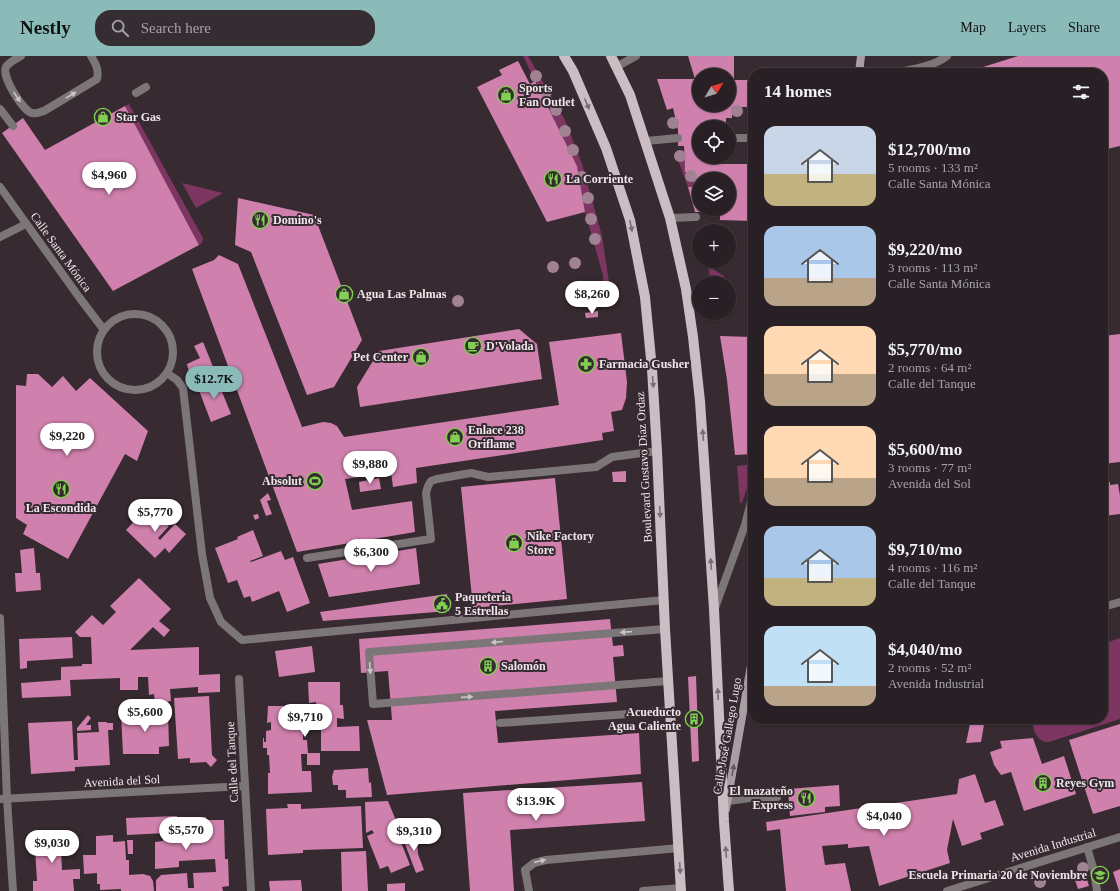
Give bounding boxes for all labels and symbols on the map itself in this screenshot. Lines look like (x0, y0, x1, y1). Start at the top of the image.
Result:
north arrow (692, 68, 736, 112)
place label: Sports Fan Outlet (519, 81, 575, 109)
shop icon: Sports Fan Outlet (496, 85, 516, 105)
one-way arrow (65, 91, 77, 98)
one-way arrow (13, 92, 21, 102)
one-way arrow (584, 98, 590, 109)
shop icon: Star Gas (93, 107, 113, 127)
place label: Star Gas (116, 110, 161, 124)
pin: $4,960 (76, 162, 142, 196)
restaurant icon: La Corriente (543, 169, 563, 189)
place label: La Corriente (566, 172, 634, 186)
street label: Calle Santa Mónica (28, 210, 95, 295)
restaurant icon: Domino's (250, 210, 270, 230)
place label: Domino's (273, 213, 322, 227)
one-way arrow (629, 220, 635, 232)
pin: $8,260 (559, 281, 625, 315)
shop icon: Agua Las Palmas (334, 284, 354, 304)
place label: Agua Las Palmas (357, 287, 447, 301)
cafe icon: D'Volada (463, 336, 483, 356)
place label: D'Volada (486, 339, 534, 353)
shop icon: Pet Center (411, 347, 431, 367)
place label: Pet Center (353, 350, 409, 364)
pharmacy icon: Farmacia Gusher (576, 354, 596, 374)
place label: Farmacia Gusher (599, 357, 690, 371)
pin: $12.7K (181, 366, 247, 400)
one-way arrow (649, 376, 656, 388)
street label: Boulevard Gustavo Díaz Ordaz (633, 391, 655, 543)
pin: $9,220 (34, 423, 100, 457)
place label: Enlace 238 Oriflame (468, 423, 524, 451)
shop icon: Enlace 238 Oriflame (445, 427, 465, 447)
one-way arrow (699, 429, 706, 441)
pin: $9,880 (337, 451, 403, 485)
sports icon: Absolut (305, 471, 325, 491)
place label: Absolut (262, 474, 302, 488)
restaurant icon: La Escondida (51, 479, 71, 499)
pin: $5,770 (122, 499, 188, 533)
place label: La Escondida (26, 501, 96, 515)
one-way arrow (657, 506, 663, 519)
place label: Nike Factory Store (527, 529, 594, 557)
shop icon: Nike Factory Store (504, 533, 524, 553)
pin: $6,300 (338, 539, 404, 573)
one-way arrow (708, 558, 715, 570)
place label: Paqueteria 5 Estrellas (455, 590, 511, 618)
public building icon: Paqueteria 5 Estrellas (432, 594, 452, 614)
one-way arrow (620, 628, 632, 635)
one-way arrow (491, 638, 503, 645)
building icon: Salomón (478, 656, 498, 676)
place label: Salomón (501, 659, 546, 673)
one-way arrow (367, 662, 374, 674)
street label: Calle José Gallego Lugo (710, 677, 744, 795)
one-way arrow (715, 688, 722, 700)
one-way arrow (461, 694, 473, 700)
pin: $5,600 (112, 699, 178, 733)
pin: $9,710 (272, 704, 338, 738)
place label: Acueducto Agua Caliente (608, 705, 682, 733)
building icon: Acueducto Agua Caliente (684, 709, 704, 729)
street label: Calle del Tanque (223, 721, 241, 803)
one-way arrow (730, 764, 736, 776)
street label: Avenida del Sol (83, 772, 161, 790)
building icon: Reyes Gym (1033, 773, 1053, 793)
place label: Reyes Gym (1056, 776, 1114, 790)
place label: El mazateño Express (729, 784, 793, 812)
pin: $13.9K (503, 788, 569, 822)
restaurant icon: El mazateño Express (796, 788, 816, 808)
pin: $4,040 (851, 803, 917, 837)
pin: $5,570 (153, 817, 219, 851)
pin: $9,310 (381, 818, 447, 852)
street label: Avenida Industrial (1009, 825, 1098, 865)
pin: $9,030 (19, 830, 85, 864)
one-way arrow (723, 846, 730, 858)
one-way arrow (534, 858, 546, 864)
one-way arrow (677, 862, 684, 875)
school or university icon: Escuela Primaria 20 de Noviembre (1090, 865, 1110, 885)
place label: Escuela Primaria 20 de Noviembre (909, 868, 1088, 882)

